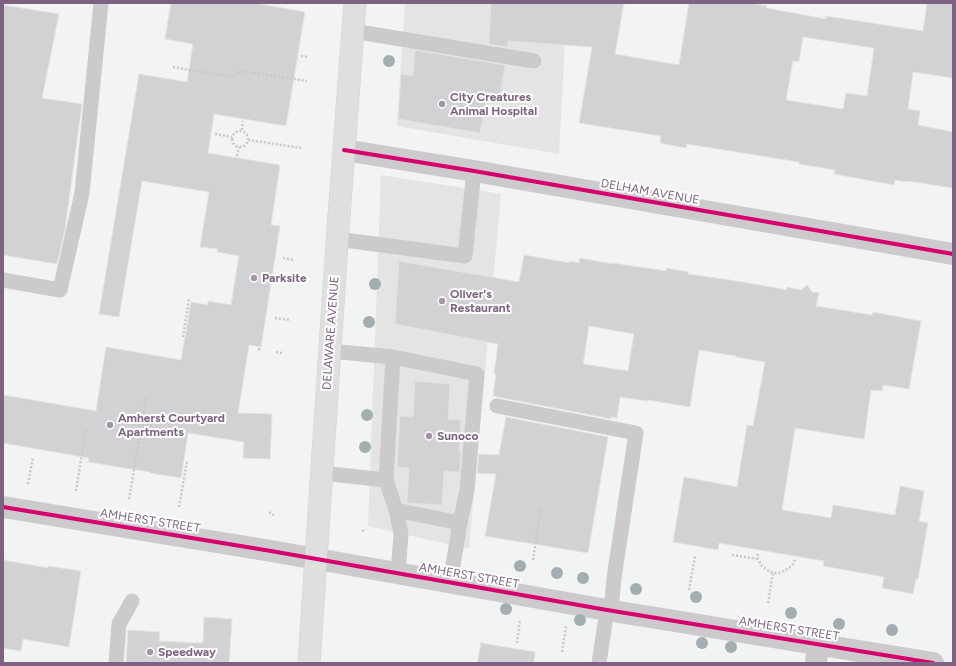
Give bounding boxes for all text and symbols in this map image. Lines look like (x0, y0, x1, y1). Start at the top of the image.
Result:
place label: City Creatures Animal Hospital (450, 90, 537, 118)
marker: City Creatures Animal Hospital (437, 99, 447, 109)
street label: DELHAM AVENUE (600, 176, 700, 208)
place label: Parksite (262, 271, 307, 285)
marker: Parksite (249, 273, 259, 283)
street label: DELAWARE AVENUE (320, 276, 342, 390)
place label: Oliver's Restaurant (450, 287, 510, 315)
marker: Oliver's Restaurant (437, 296, 447, 306)
place label: Amherst Courtyard Apartments (118, 411, 225, 439)
marker: Amherst Courtyard Apartments (105, 420, 115, 430)
place label: Sunoco (437, 429, 478, 443)
marker: Sunoco (424, 431, 434, 441)
street label: AMHERST STREET (99, 506, 201, 536)
street label: AMHERST STREET (418, 560, 520, 592)
street label: AMHERST STREET (738, 614, 840, 644)
place label: Speedway (158, 645, 216, 659)
marker: Speedway (145, 647, 155, 657)

